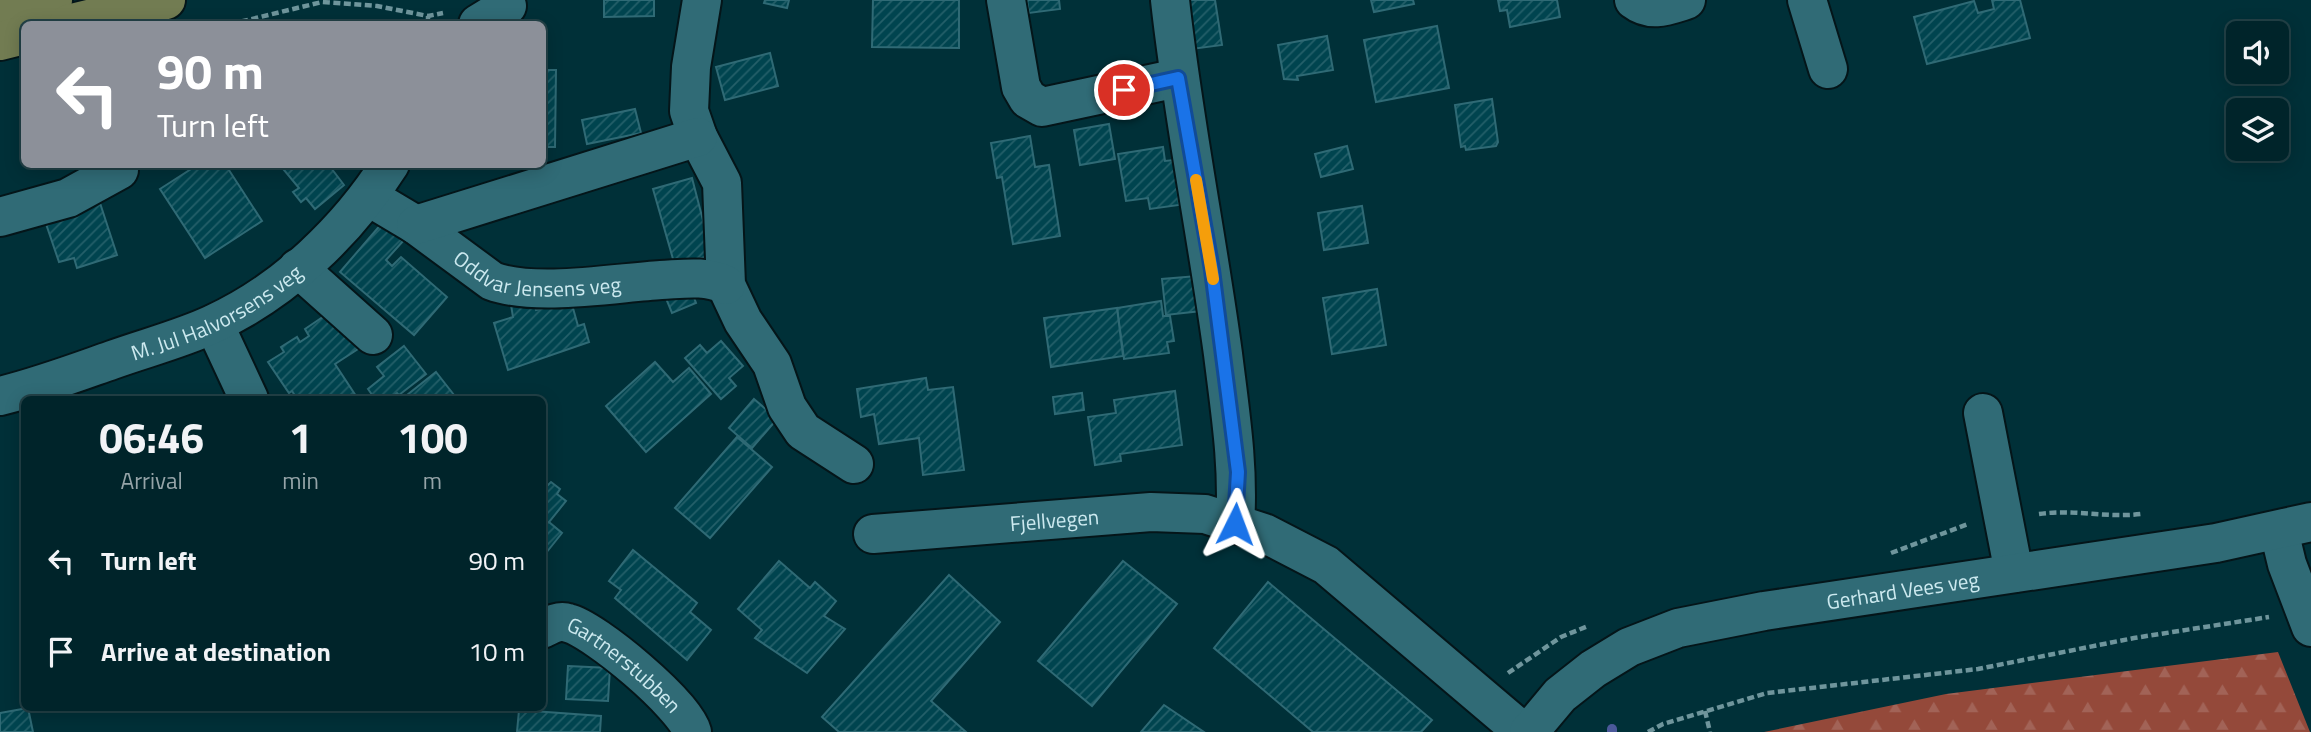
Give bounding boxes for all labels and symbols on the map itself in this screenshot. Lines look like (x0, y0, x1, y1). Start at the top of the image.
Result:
pin (1094, 60, 1154, 120)
street label: Oddvar Jensens veg (447, 242, 623, 305)
street label: M. Jul Halvorsens veg (127, 256, 309, 368)
position arrow (1198, 487, 1272, 561)
street label: Fjellvegen (1009, 500, 1100, 539)
street label: Gerhard Vees veg (1824, 563, 1981, 617)
street label: Gartnerstubben (562, 608, 690, 720)

